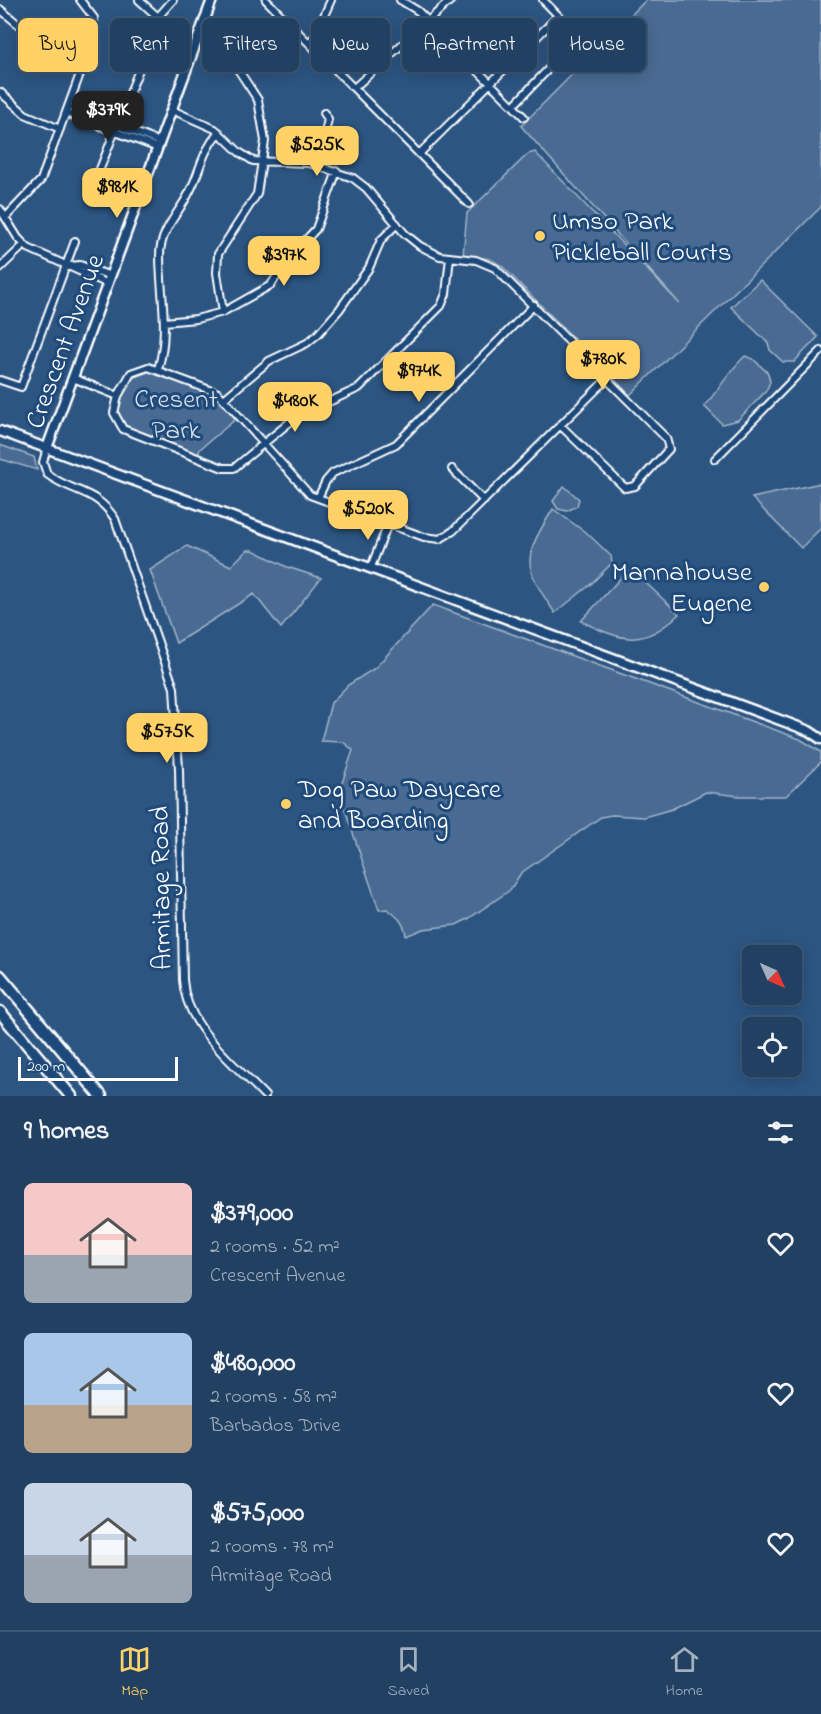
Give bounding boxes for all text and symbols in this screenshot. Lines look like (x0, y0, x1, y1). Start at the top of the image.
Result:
chip: Buy (18, 18, 98, 72)
chip: Rent (110, 18, 190, 72)
chip: Filters (202, 18, 299, 72)
chip: New (311, 18, 390, 72)
chip: Apartment (402, 18, 537, 72)
chip: House (549, 18, 646, 72)
pin: $379K (66, 91, 150, 142)
text: $379K (86, 96, 130, 125)
pin: $525K (275, 126, 359, 177)
text: $525K (290, 131, 344, 160)
pin: $981K (75, 168, 159, 219)
text: $981K (96, 173, 138, 202)
place label: Umso Park Pickleball Courts (552, 203, 731, 273)
marker: Umso Park Pickleball Courts (533, 229, 547, 243)
pin: $397K (242, 236, 326, 287)
text: $397K (262, 241, 306, 270)
street label: Crescent Avenue (17, 248, 116, 434)
pin: $780K (561, 340, 645, 391)
text: $780K (580, 345, 626, 374)
pin: $974K (377, 352, 461, 403)
text: $974K (397, 357, 441, 386)
park label: Cresent Park (134, 381, 218, 451)
pin: $480K (253, 382, 337, 433)
text: $480K (272, 387, 318, 416)
pin: $520K (326, 490, 410, 541)
text: $520K (342, 495, 394, 524)
place label: Mannahouse Eugene (612, 554, 753, 624)
marker: Mannahouse Eugene (757, 580, 771, 594)
pin: $575K (125, 713, 209, 764)
text: $575K (141, 718, 193, 747)
place label: Dog Paw Daycare and Boarding (297, 771, 502, 841)
marker: Dog Paw Daycare and Boarding (279, 797, 293, 811)
street label: Armitage Road (142, 806, 183, 970)
north arrow (742, 945, 802, 1005)
map controls (742, 945, 802, 1077)
button: locate (742, 1017, 802, 1077)
scale bar (18, 1054, 178, 1082)
text: 200 m (27, 1055, 65, 1079)
text: 9 homes (24, 1113, 109, 1151)
icon: filters (764, 1116, 797, 1149)
text: $379,000 (210, 1195, 293, 1233)
icon: home (72, 1207, 144, 1279)
icon: heart (764, 1227, 797, 1260)
text: 2 rooms · 52 m² (210, 1233, 340, 1262)
text: Crescent Avenue (210, 1262, 346, 1291)
text: $480,000 (210, 1345, 296, 1383)
icon: home (72, 1357, 144, 1429)
icon: heart (764, 1377, 797, 1410)
text: 2 rooms · 58 m² (210, 1383, 337, 1412)
text: Barbados Drive (210, 1412, 340, 1441)
text: $575,000 (210, 1495, 304, 1533)
icon: home (72, 1507, 144, 1579)
icon: heart (764, 1527, 797, 1560)
text: 2 rooms · 78 m² (210, 1533, 334, 1562)
text: Armitage Road (210, 1562, 332, 1591)
tab: Map (118, 1643, 151, 1703)
tab: Saved (388, 1643, 429, 1703)
tab: Home (666, 1643, 703, 1703)

